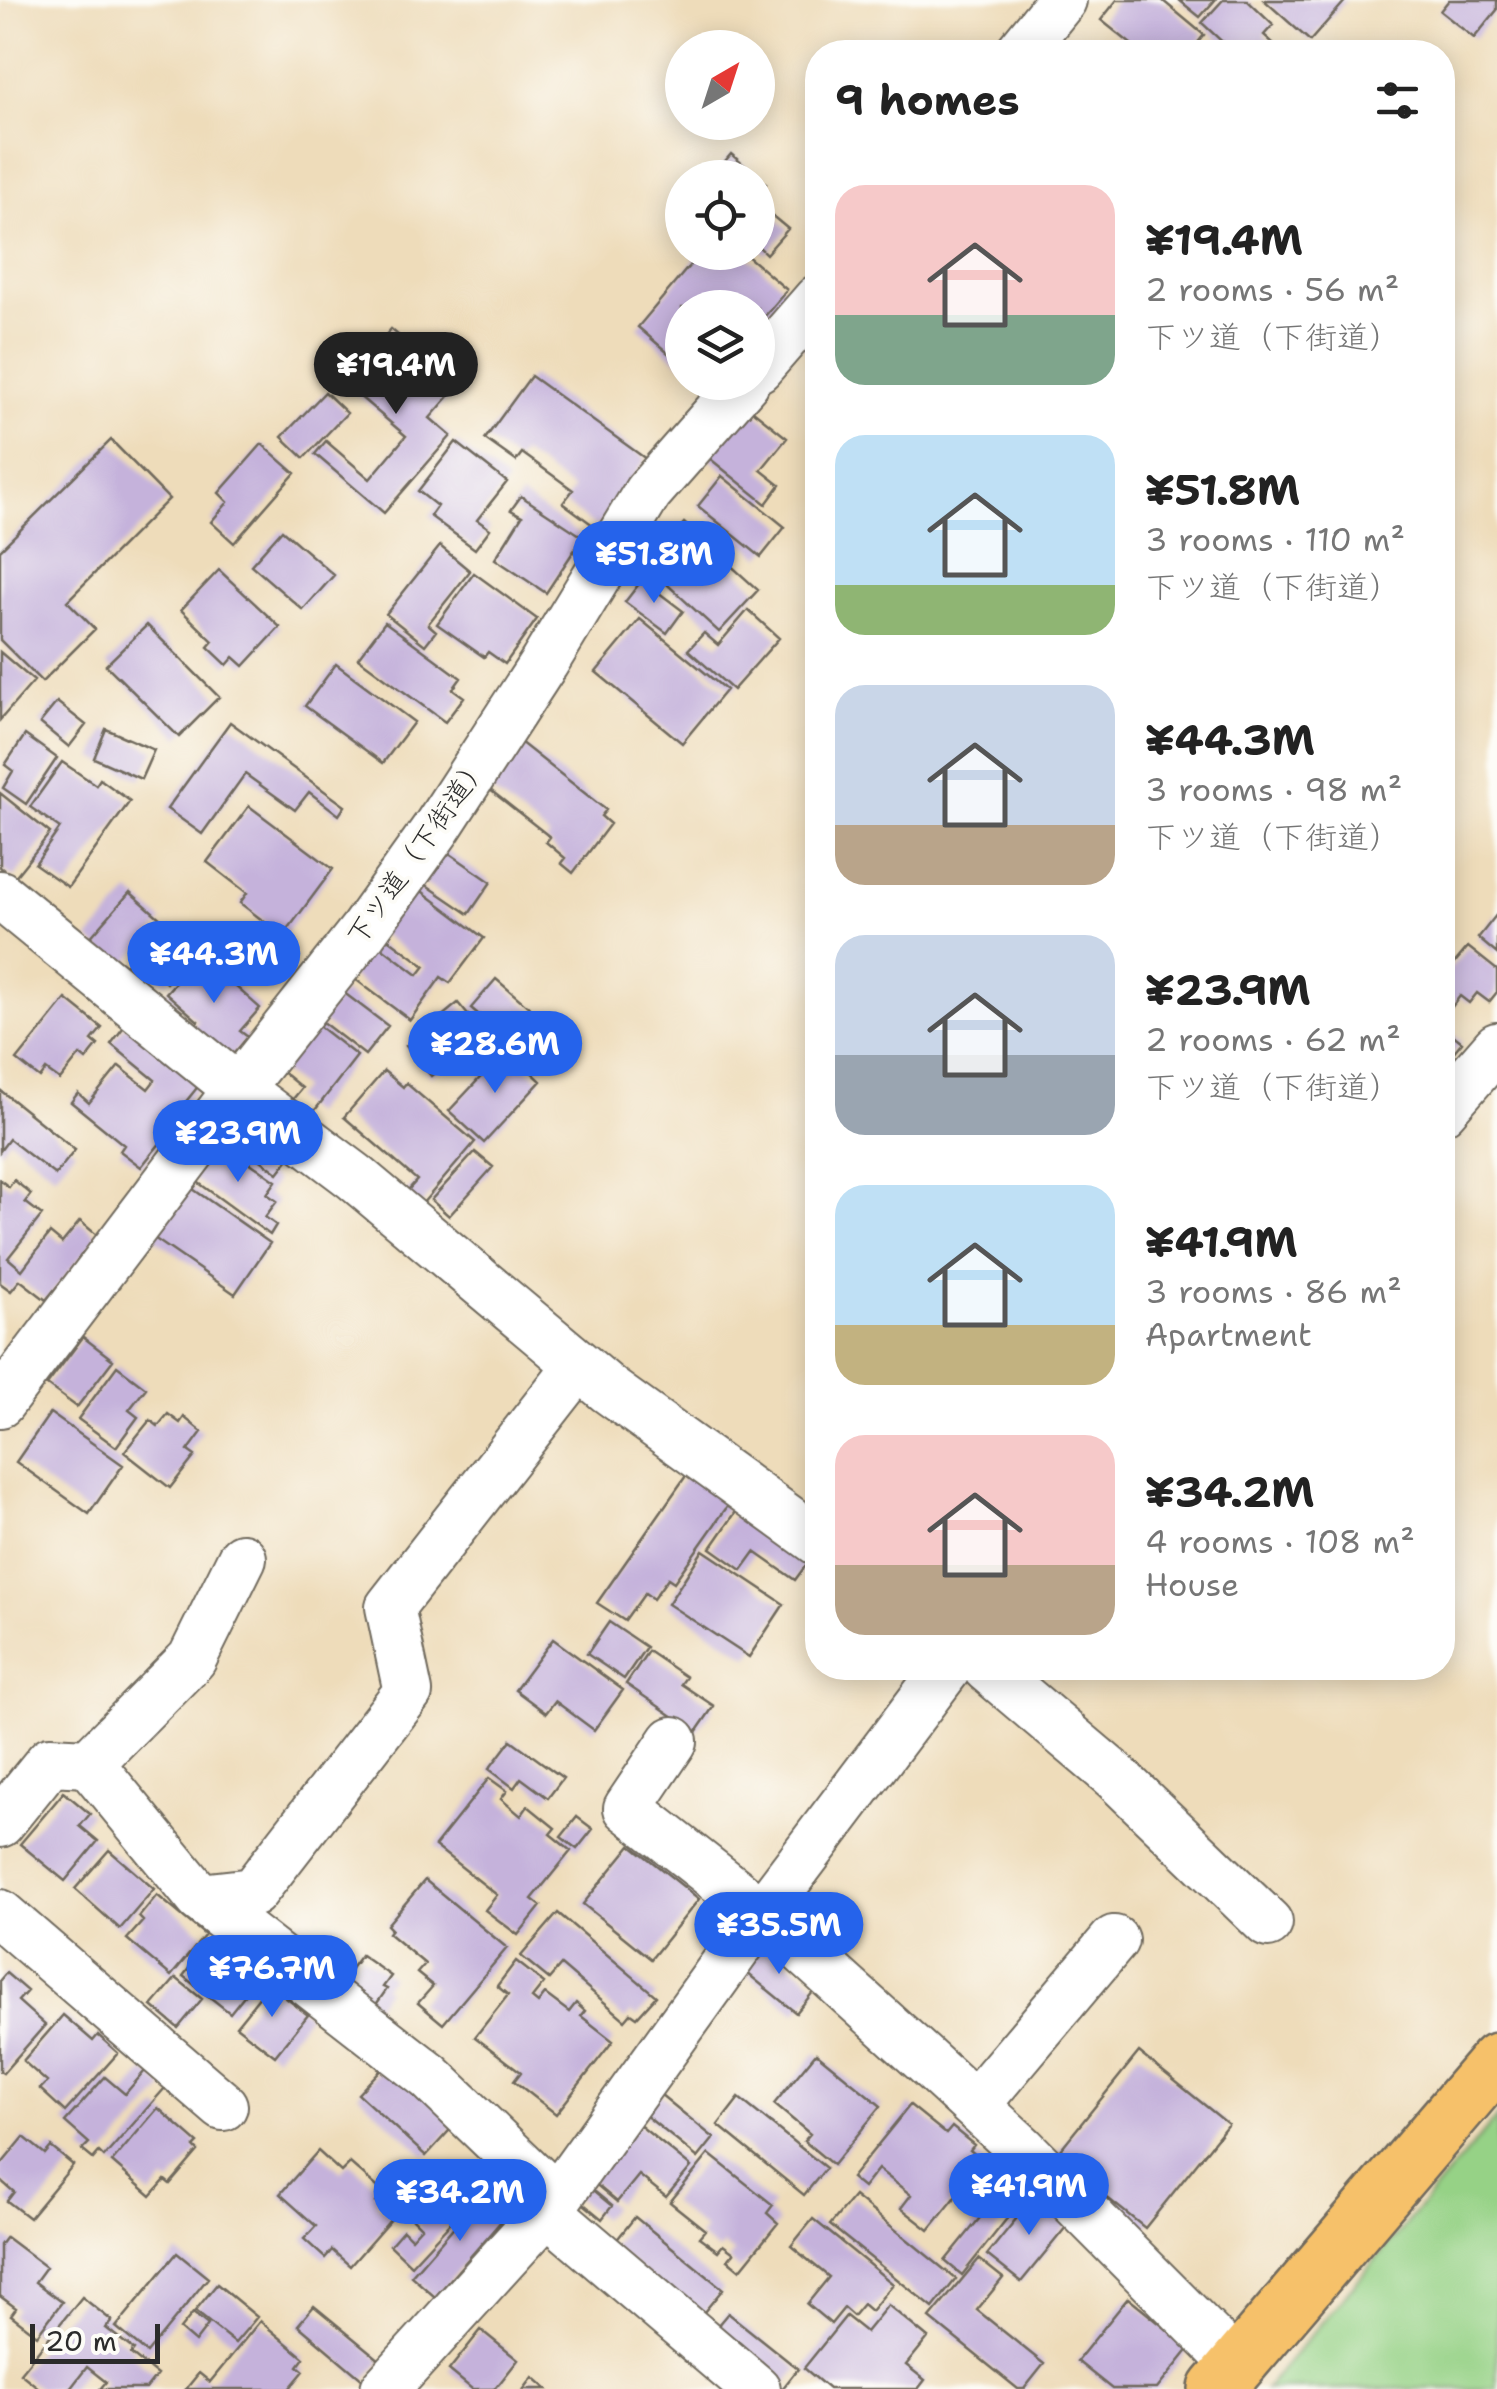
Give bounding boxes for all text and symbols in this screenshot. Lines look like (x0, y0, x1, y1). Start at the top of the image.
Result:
north arrow (665, 30, 775, 140)
map controls (665, 30, 775, 400)
text: 9 homes (835, 72, 1020, 128)
icon: filters (1370, 73, 1425, 128)
button: locate (665, 160, 775, 270)
text: ¥19.4M (1145, 212, 1303, 268)
icon: home (915, 225, 1035, 345)
text: 2 rooms · 56 m² (1145, 268, 1399, 311)
button: layers (665, 290, 775, 400)
text: 下ツ道（下街道） (1145, 315, 1401, 358)
pin: ¥19.4M (315, 332, 477, 417)
text: ¥19.4M (336, 343, 456, 386)
text: ¥51.8M (1145, 462, 1300, 518)
icon: home (915, 475, 1035, 595)
text: 3 rooms · 110 m² (1145, 518, 1405, 561)
pin: ¥51.8M (573, 521, 735, 606)
text: ¥51.8M (595, 532, 713, 575)
text: 下ツ道（下街道） (1145, 565, 1401, 608)
text: ¥44.3M (1145, 712, 1315, 768)
icon: home (915, 725, 1035, 845)
street label: 下ツ道（下街道） (337, 747, 497, 953)
text: 3 rooms · 98 m² (1145, 768, 1402, 811)
text: 下ツ道（下街道） (1145, 815, 1401, 858)
pin: ¥44.3M (133, 921, 295, 1006)
text: ¥44.3M (149, 932, 279, 975)
text: ¥23.9M (1145, 962, 1311, 1018)
icon: home (915, 975, 1035, 1095)
pin: ¥28.6M (414, 1011, 576, 1096)
text: 2 rooms · 62 m² (1145, 1018, 1401, 1061)
text: ¥28.6M (430, 1022, 560, 1065)
text: 下ツ道（下街道） (1145, 1065, 1401, 1108)
pin: ¥23.9M (157, 1100, 319, 1185)
text: ¥23.9M (175, 1111, 301, 1154)
text: ¥41.9M (1145, 1214, 1298, 1270)
icon: home (915, 1225, 1035, 1345)
text: 3 rooms · 86 m² (1145, 1270, 1402, 1313)
text: Apartment (1145, 1313, 1312, 1356)
text: ¥34.2M (1145, 1464, 1314, 1520)
icon: home (915, 1475, 1035, 1595)
text: 4 rooms · 108 m² (1145, 1520, 1415, 1563)
text: House (1145, 1563, 1239, 1606)
pin: ¥35.5M (698, 1892, 860, 1977)
text: ¥35.5M (716, 1903, 842, 1946)
pin: ¥76.7M (191, 1935, 353, 2020)
text: ¥76.7M (209, 1946, 335, 1989)
pin: ¥41.9M (948, 2153, 1110, 2238)
pin: ¥34.2M (379, 2159, 541, 2244)
text: ¥41.9M (971, 2164, 1087, 2207)
text: ¥34.2M (396, 2170, 525, 2213)
scale bar (30, 2319, 160, 2364)
text: 20 m (45, 2322, 117, 2360)

